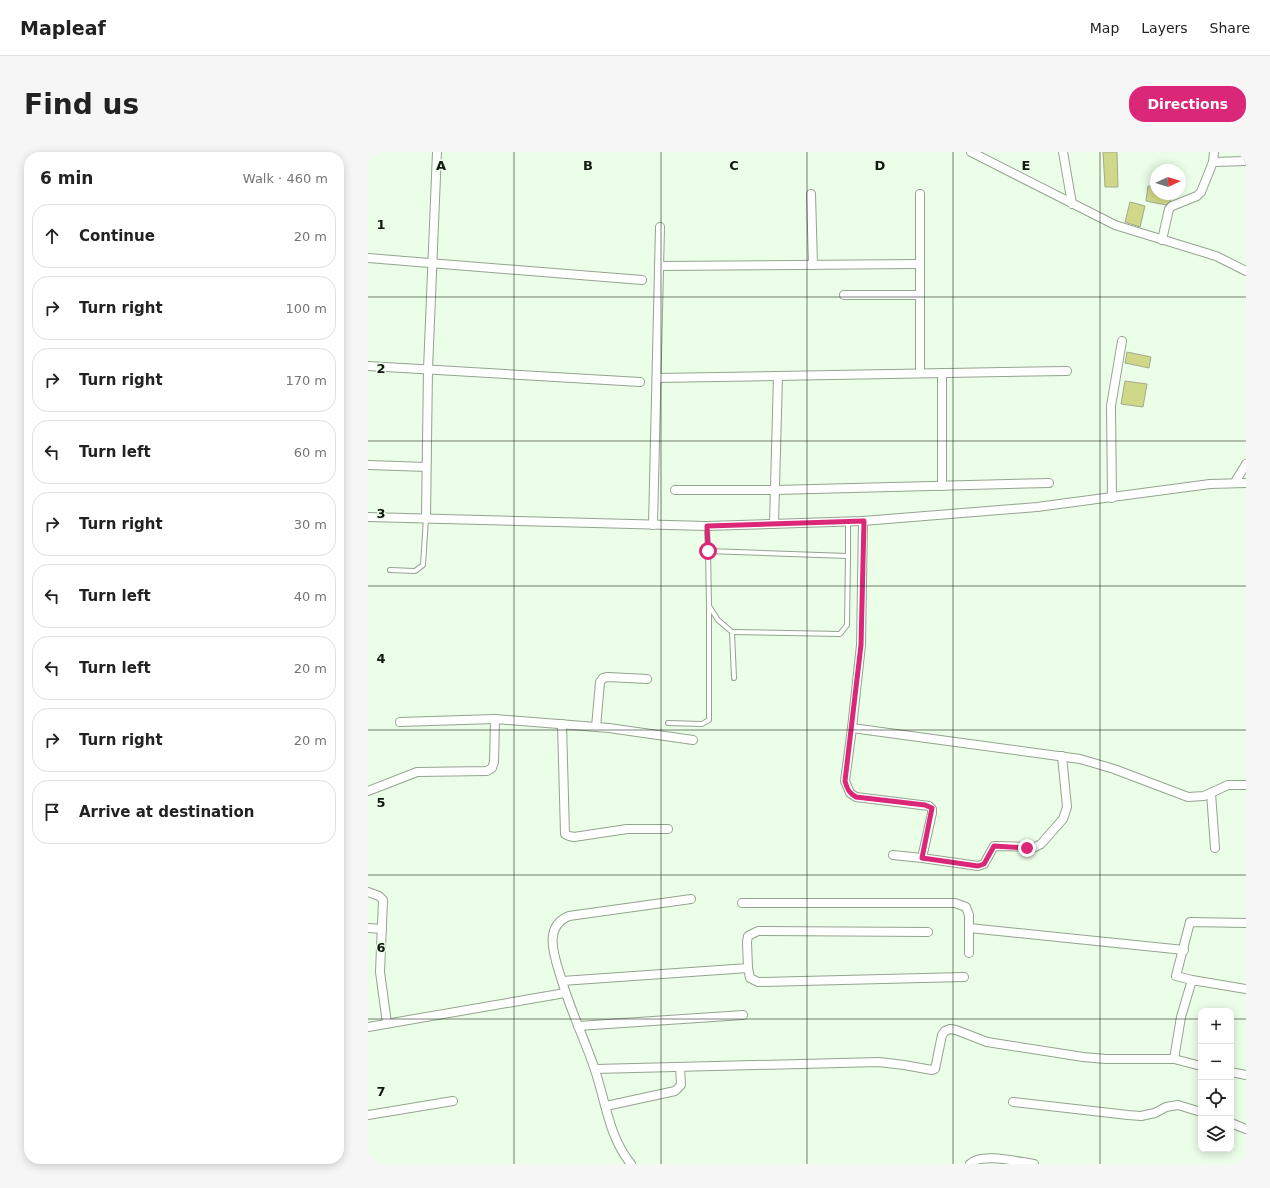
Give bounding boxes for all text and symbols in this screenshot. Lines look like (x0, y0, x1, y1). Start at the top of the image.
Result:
text: Mapleaf (20, 17, 106, 39)
text: Map (1090, 20, 1119, 36)
text: Layers (1141, 20, 1188, 36)
text: Share (1210, 20, 1250, 36)
button: Directions (1129, 86, 1246, 122)
text: Find us (24, 88, 139, 121)
text: A (436, 158, 446, 173)
text: B (583, 158, 593, 173)
text: C (729, 158, 739, 173)
text: D (875, 158, 886, 173)
text: E (1022, 158, 1030, 173)
north arrow (1150, 164, 1186, 200)
text: 6 min (40, 168, 93, 188)
text: Walk · 460 m (243, 171, 328, 186)
text: 1 (376, 217, 386, 232)
icon: ahead (41, 225, 63, 247)
text: Continue (79, 227, 155, 245)
text: 20 m (294, 229, 327, 244)
icon: right (41, 297, 63, 319)
text: Turn right (79, 299, 163, 317)
text: 100 m (285, 301, 327, 316)
text: 2 (376, 361, 386, 376)
icon: right (41, 369, 63, 391)
text: Turn right (79, 371, 163, 389)
text: 170 m (285, 373, 327, 388)
icon: left (41, 441, 63, 463)
text: Turn left (79, 443, 151, 461)
text: 60 m (294, 445, 327, 460)
text: 3 (376, 506, 386, 521)
icon: right (41, 513, 63, 535)
text: Turn right (79, 515, 163, 533)
text: 30 m (294, 517, 327, 532)
route start (699, 542, 717, 560)
icon: left (41, 585, 63, 607)
text: Turn left (79, 587, 151, 605)
text: 40 m (294, 589, 327, 604)
text: 4 (376, 651, 386, 666)
icon: left (41, 657, 63, 679)
text: Turn left (79, 659, 151, 677)
text: 20 m (294, 661, 327, 676)
icon: right (41, 729, 63, 751)
text: Turn right (79, 731, 163, 749)
text: 20 m (294, 733, 327, 748)
text: 5 (376, 795, 386, 810)
icon: arrive (41, 801, 63, 823)
text: Arrive at destination (79, 803, 254, 821)
route end (1018, 839, 1036, 857)
text: 6 (376, 940, 386, 955)
map controls (1198, 1008, 1234, 1152)
button: + (1198, 1008, 1234, 1044)
button: − (1198, 1044, 1234, 1080)
button: locate (1198, 1080, 1234, 1116)
text: 7 (376, 1084, 386, 1099)
button: layers (1198, 1116, 1234, 1152)

